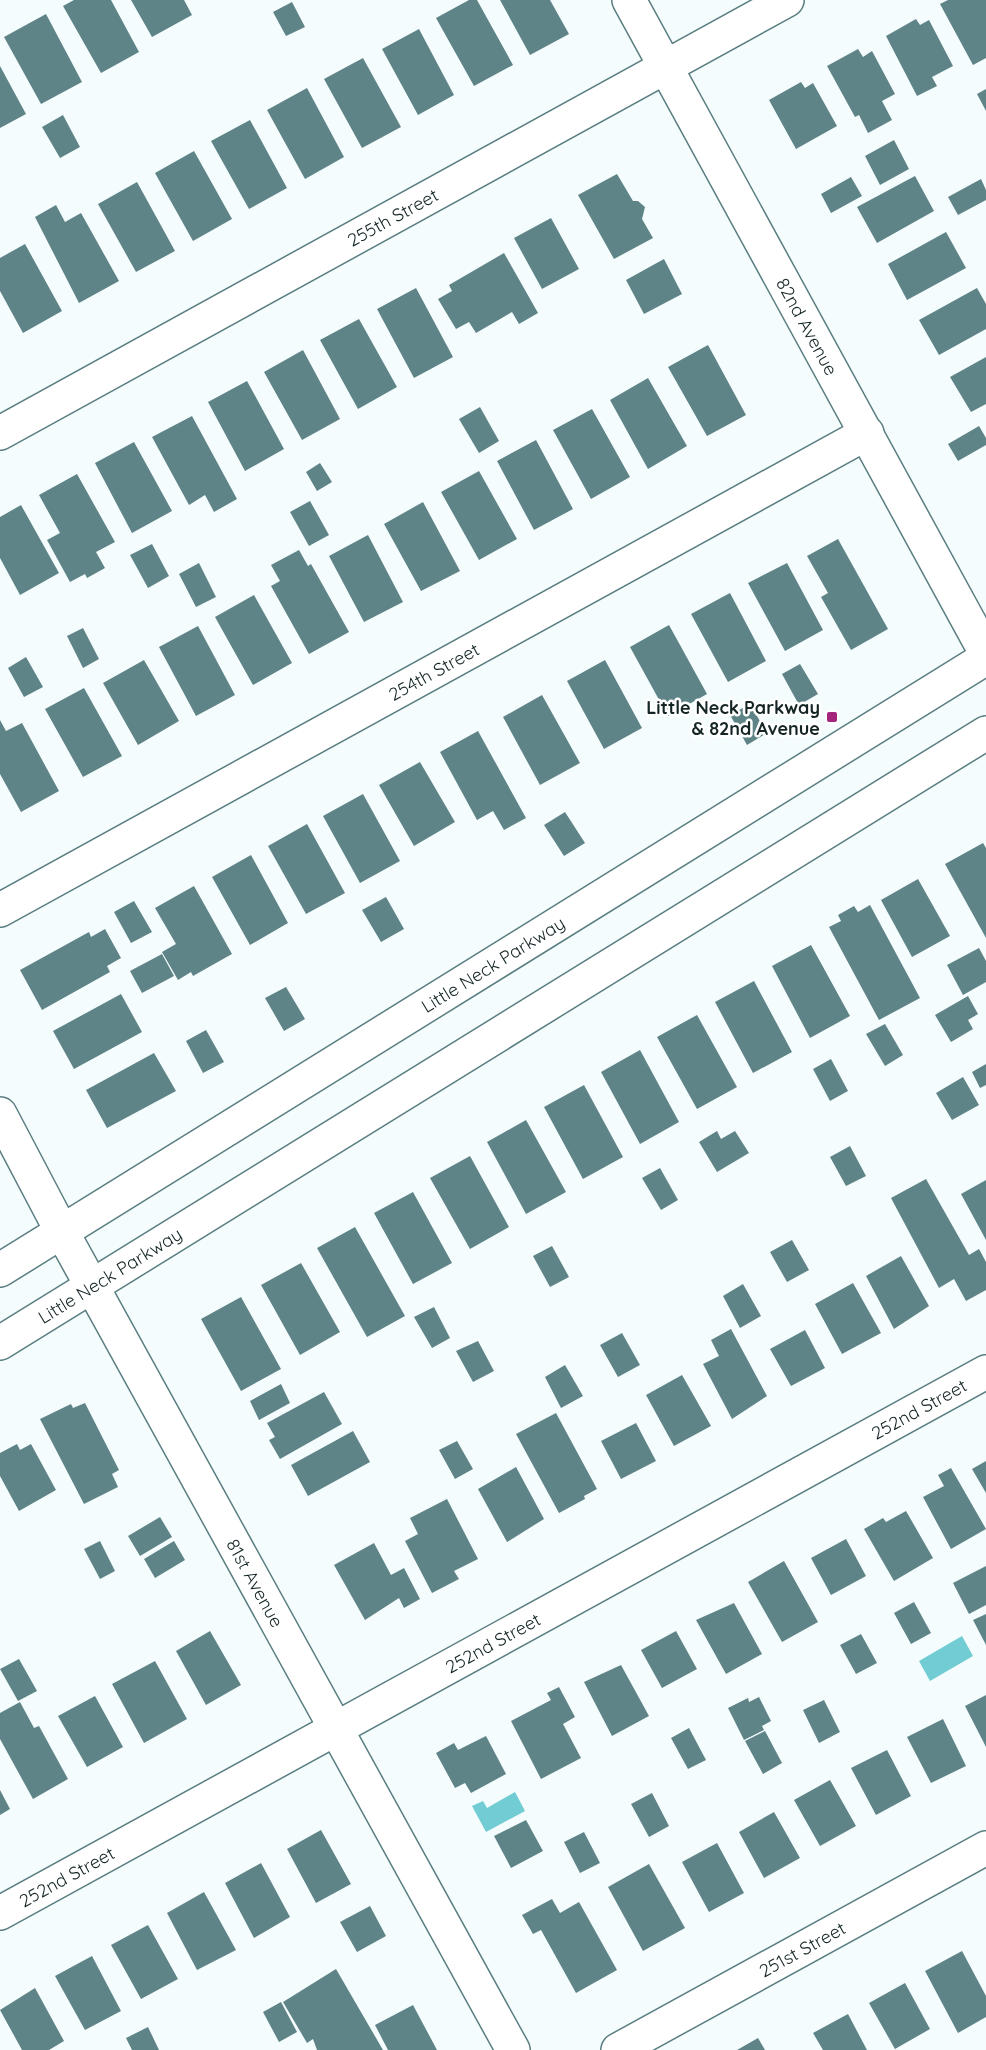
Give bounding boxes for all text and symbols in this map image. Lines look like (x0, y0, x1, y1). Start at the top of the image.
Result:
street label: 255th Street (343, 183, 442, 251)
street label: 82nd Avenue (772, 274, 843, 379)
street label: 254th Street (384, 637, 483, 706)
place label: Little Neck Parkway & 82nd Avenue (646, 696, 820, 740)
marker: Little Neck Parkway & 82nd Avenue (825, 710, 839, 724)
street label: Little Neck Parkway (417, 911, 569, 1017)
street label: Little Neck Parkway (34, 1222, 186, 1328)
street label: 252nd Street (867, 1373, 970, 1444)
street label: 81st Avenue (222, 1535, 289, 1631)
street label: 252nd Street (441, 1607, 544, 1678)
street label: 252nd Street (15, 1841, 118, 1912)
street label: 251st Street (755, 1916, 849, 1982)

